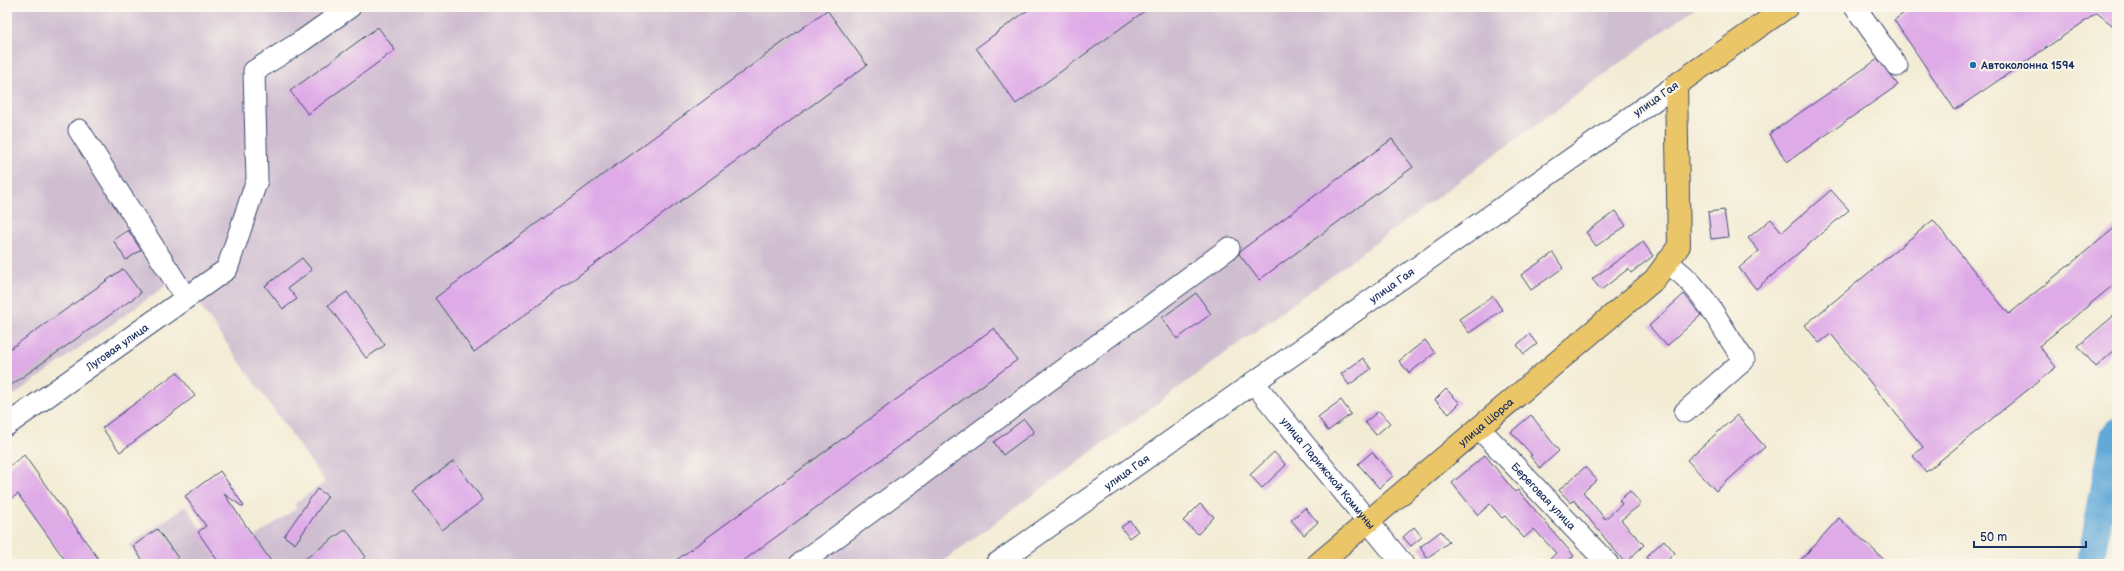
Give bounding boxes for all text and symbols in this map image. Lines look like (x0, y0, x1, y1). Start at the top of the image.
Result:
place label: Автоколонна 1594 (1980, 59, 2075, 72)
marker: Автоколонна 1594 (1968, 60, 1978, 70)
street label: улица Гая (1631, 79, 1681, 119)
street label: улица Гая (1367, 265, 1417, 306)
street label: Луговая улица (82, 320, 151, 374)
street label: улица Щорса (1456, 395, 1517, 449)
street label: улица Парижской Коммуны (1278, 415, 1378, 532)
street label: улица Гая (1102, 452, 1152, 492)
street label: Береговая улица (1509, 460, 1579, 533)
scale bar (1974, 523, 2086, 549)
text: 50 m (1980, 530, 2007, 545)

